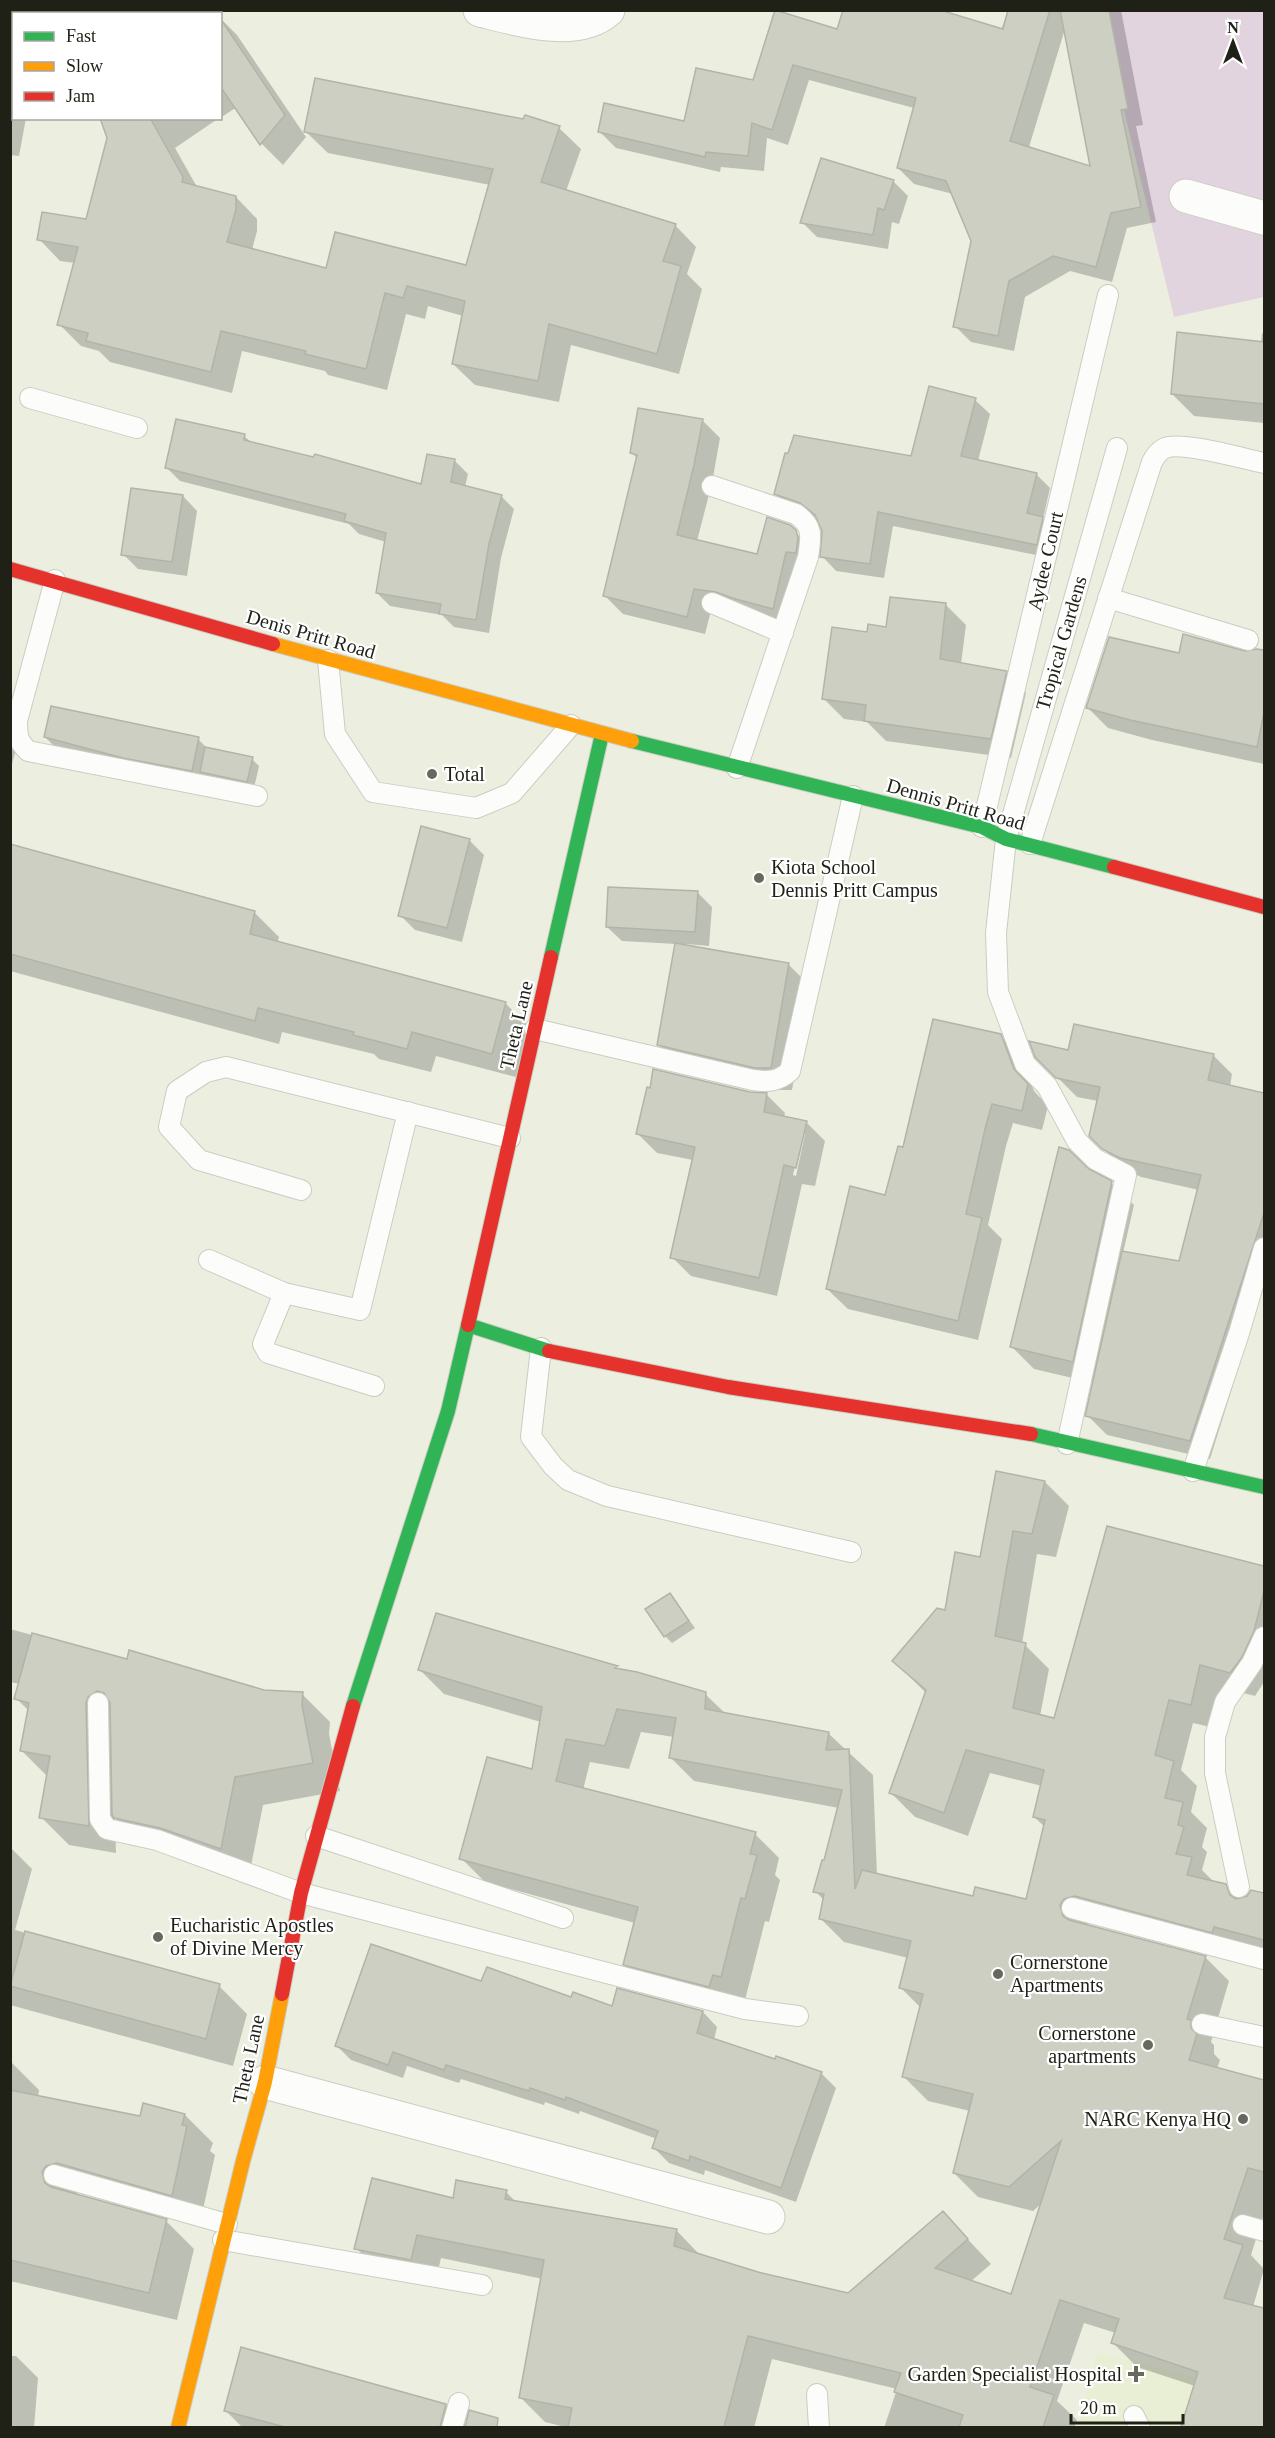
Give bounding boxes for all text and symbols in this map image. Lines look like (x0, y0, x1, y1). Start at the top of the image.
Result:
legend (12, 12, 222, 120)
north arrow (1203, 12, 1263, 72)
text: N (1227, 19, 1239, 36)
text: Fast (66, 26, 96, 46)
text: Slow (66, 56, 103, 76)
text: Jam (66, 86, 95, 106)
street label: Aydee Court (1023, 509, 1068, 613)
street label: Tropical Gardens (1031, 573, 1092, 713)
street label: Denis Pritt Road (244, 605, 378, 663)
place label: Total (444, 763, 485, 785)
marker: Total (425, 767, 439, 781)
street label: Dennis Pritt Road (884, 774, 1028, 834)
place label: Kiota School Dennis Pritt Campus (771, 856, 938, 902)
marker: Kiota School Dennis Pritt Campus (752, 871, 766, 885)
street label: Theta Lane (495, 978, 537, 1072)
place label: Eucharistic Apostles of Divine Mercy (170, 1914, 334, 1960)
marker: Eucharistic Apostles of Divine Mercy (151, 1930, 165, 1944)
place label: Cornerstone Apartments (1010, 1951, 1108, 1997)
marker: Cornerstone Apartments (991, 1967, 1005, 1981)
street label: Theta Lane (228, 2012, 268, 2106)
place label: Cornerstone apartments (1038, 2022, 1136, 2068)
marker: Cornerstone apartments (1141, 2038, 1155, 2052)
place label: NARC Kenya HQ (1084, 2108, 1232, 2131)
marker: NARC Kenya HQ (1236, 2112, 1250, 2126)
place label: Garden Specialist Hospital (908, 2363, 1122, 2386)
marker: Garden Specialist Hospital (1127, 2365, 1145, 2383)
scale bar (1071, 2387, 1184, 2425)
text: 20 m (1080, 2398, 1117, 2418)

